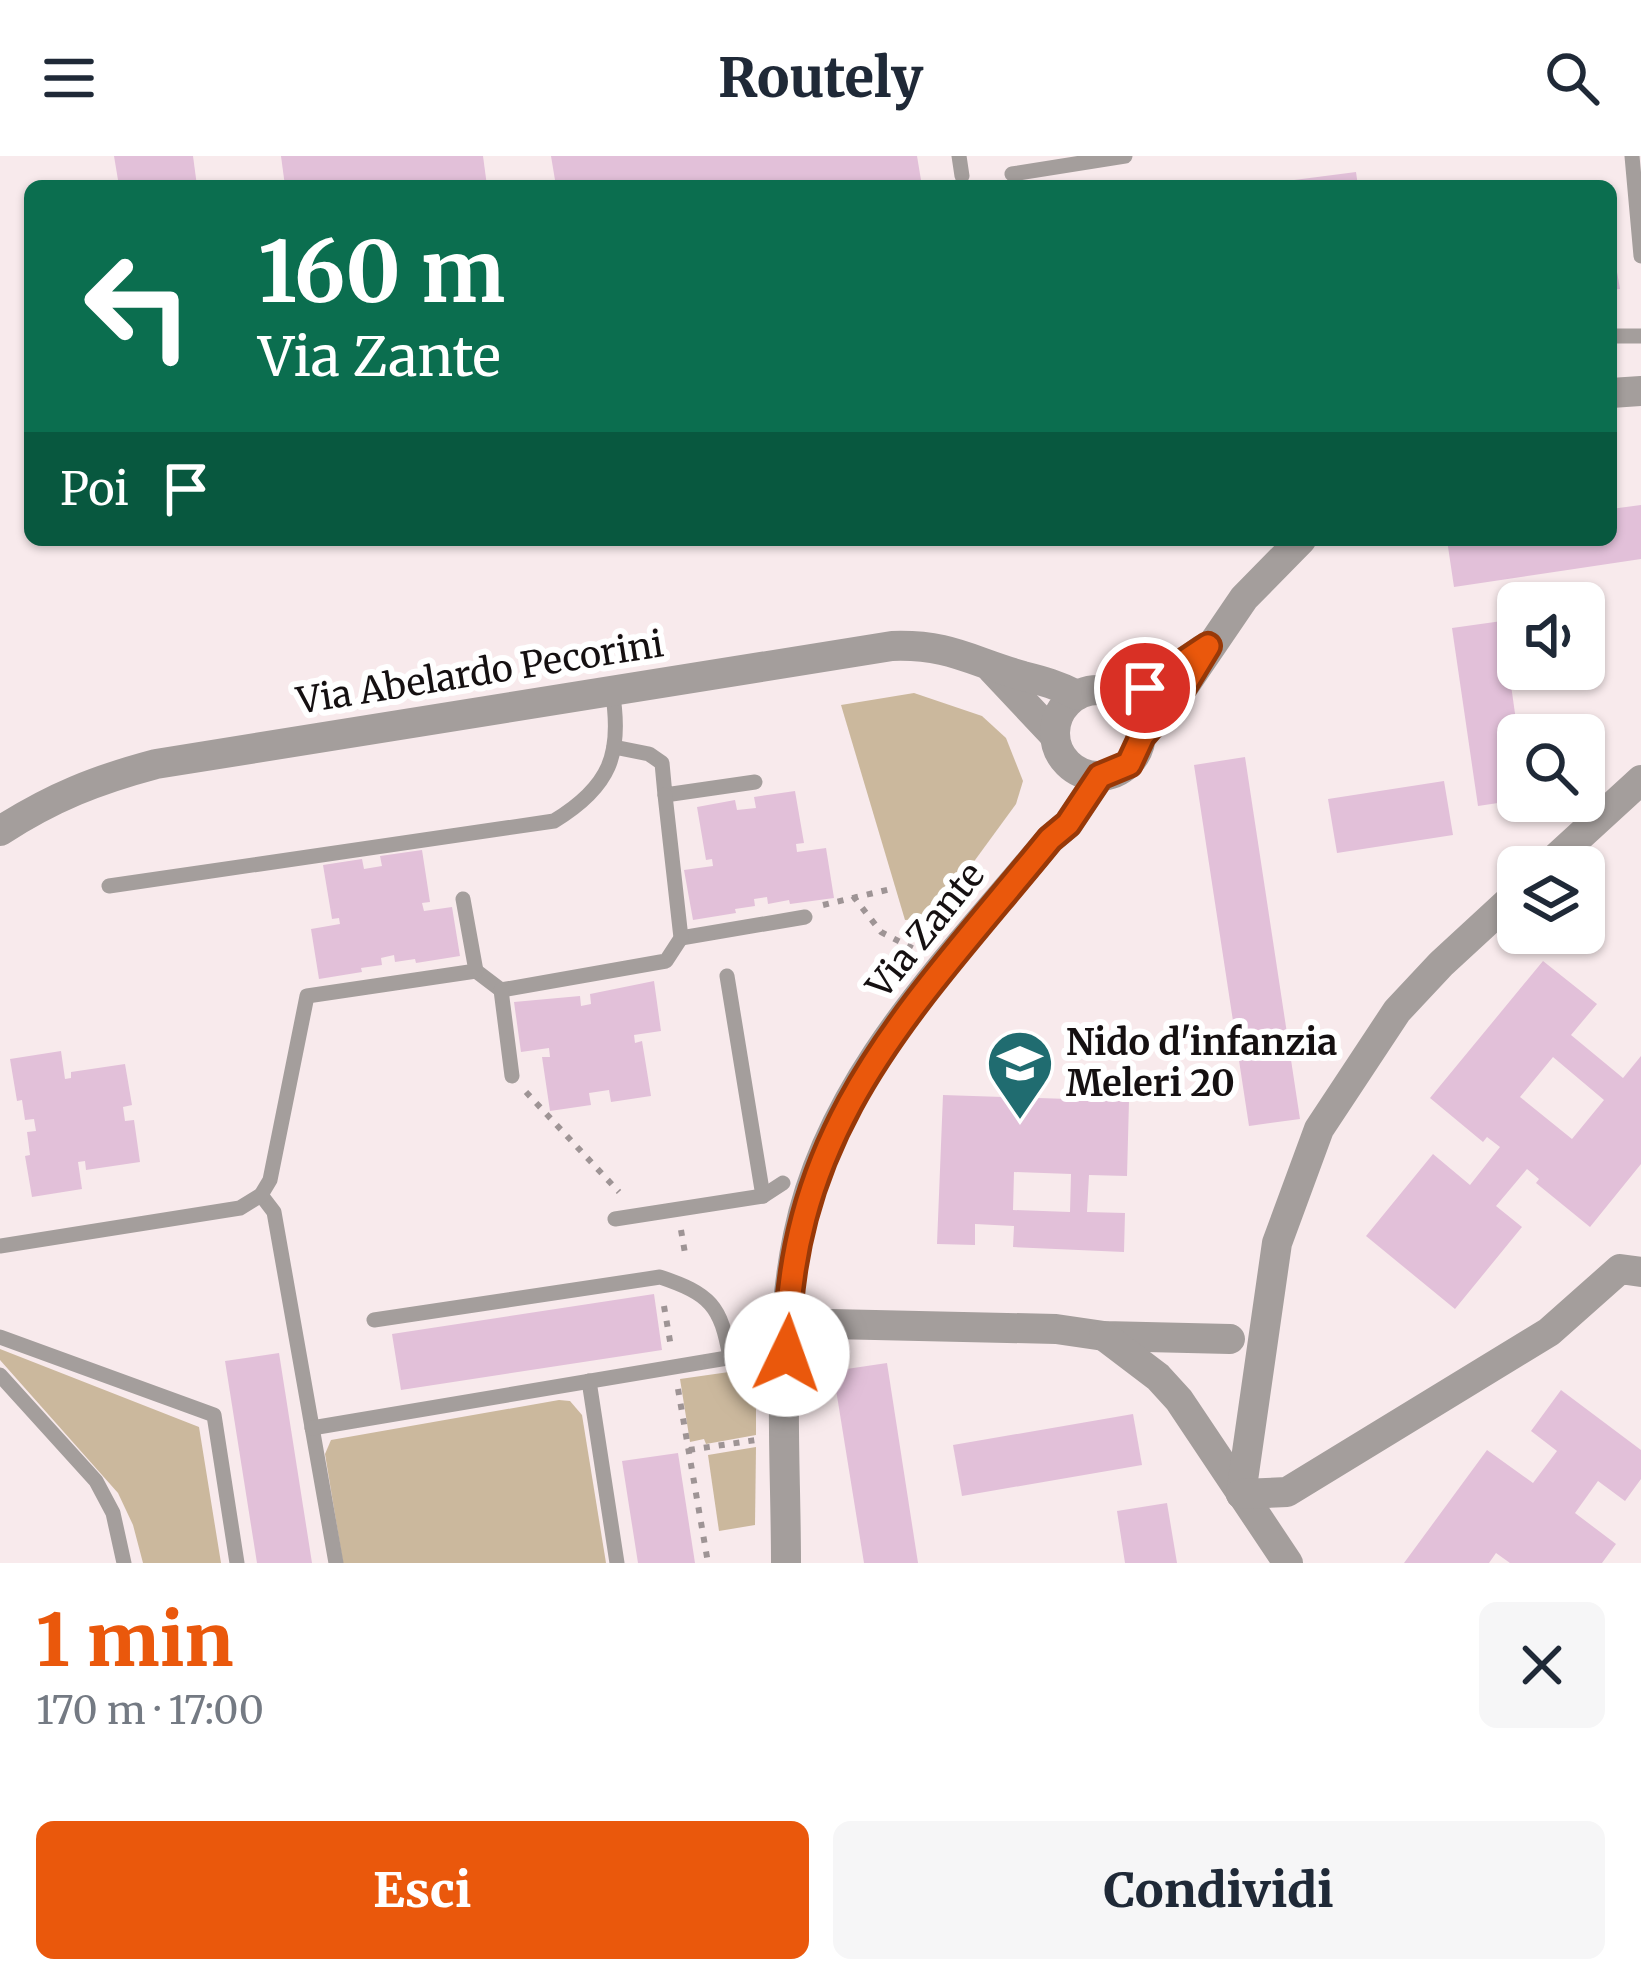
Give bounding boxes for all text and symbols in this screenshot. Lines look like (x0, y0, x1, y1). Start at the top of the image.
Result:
text: Routely (718, 44, 923, 112)
icon: menu (36, 45, 102, 111)
icon: search (1539, 45, 1605, 111)
text: 160 m (258, 219, 505, 325)
icon: left (60, 228, 216, 384)
text: Via Zante (258, 323, 501, 391)
icon: arrive (153, 456, 219, 522)
text: Poi (60, 461, 129, 517)
map controls (1497, 582, 1605, 954)
button: sound (1497, 582, 1605, 690)
street label: Via Abelardo Pecorini (293, 621, 667, 724)
pin (1094, 637, 1196, 739)
icon: arrive (1112, 655, 1178, 721)
button: search (1497, 714, 1605, 822)
button: layers (1497, 846, 1605, 954)
street label: Via Zante (856, 853, 994, 1008)
place label: Nido d'infanzia Meleri 20 (1066, 1020, 1337, 1106)
school or university icon: Nido d'infanzia Meleri 20 (985, 1028, 1055, 1122)
position arrow (724, 1291, 850, 1417)
text: 1 min (36, 1595, 233, 1686)
button: close (1479, 1602, 1605, 1728)
text: 170 m · 17:00 (36, 1686, 264, 1735)
button: Esci (36, 1821, 809, 1959)
button: Condividi (833, 1821, 1605, 1959)

